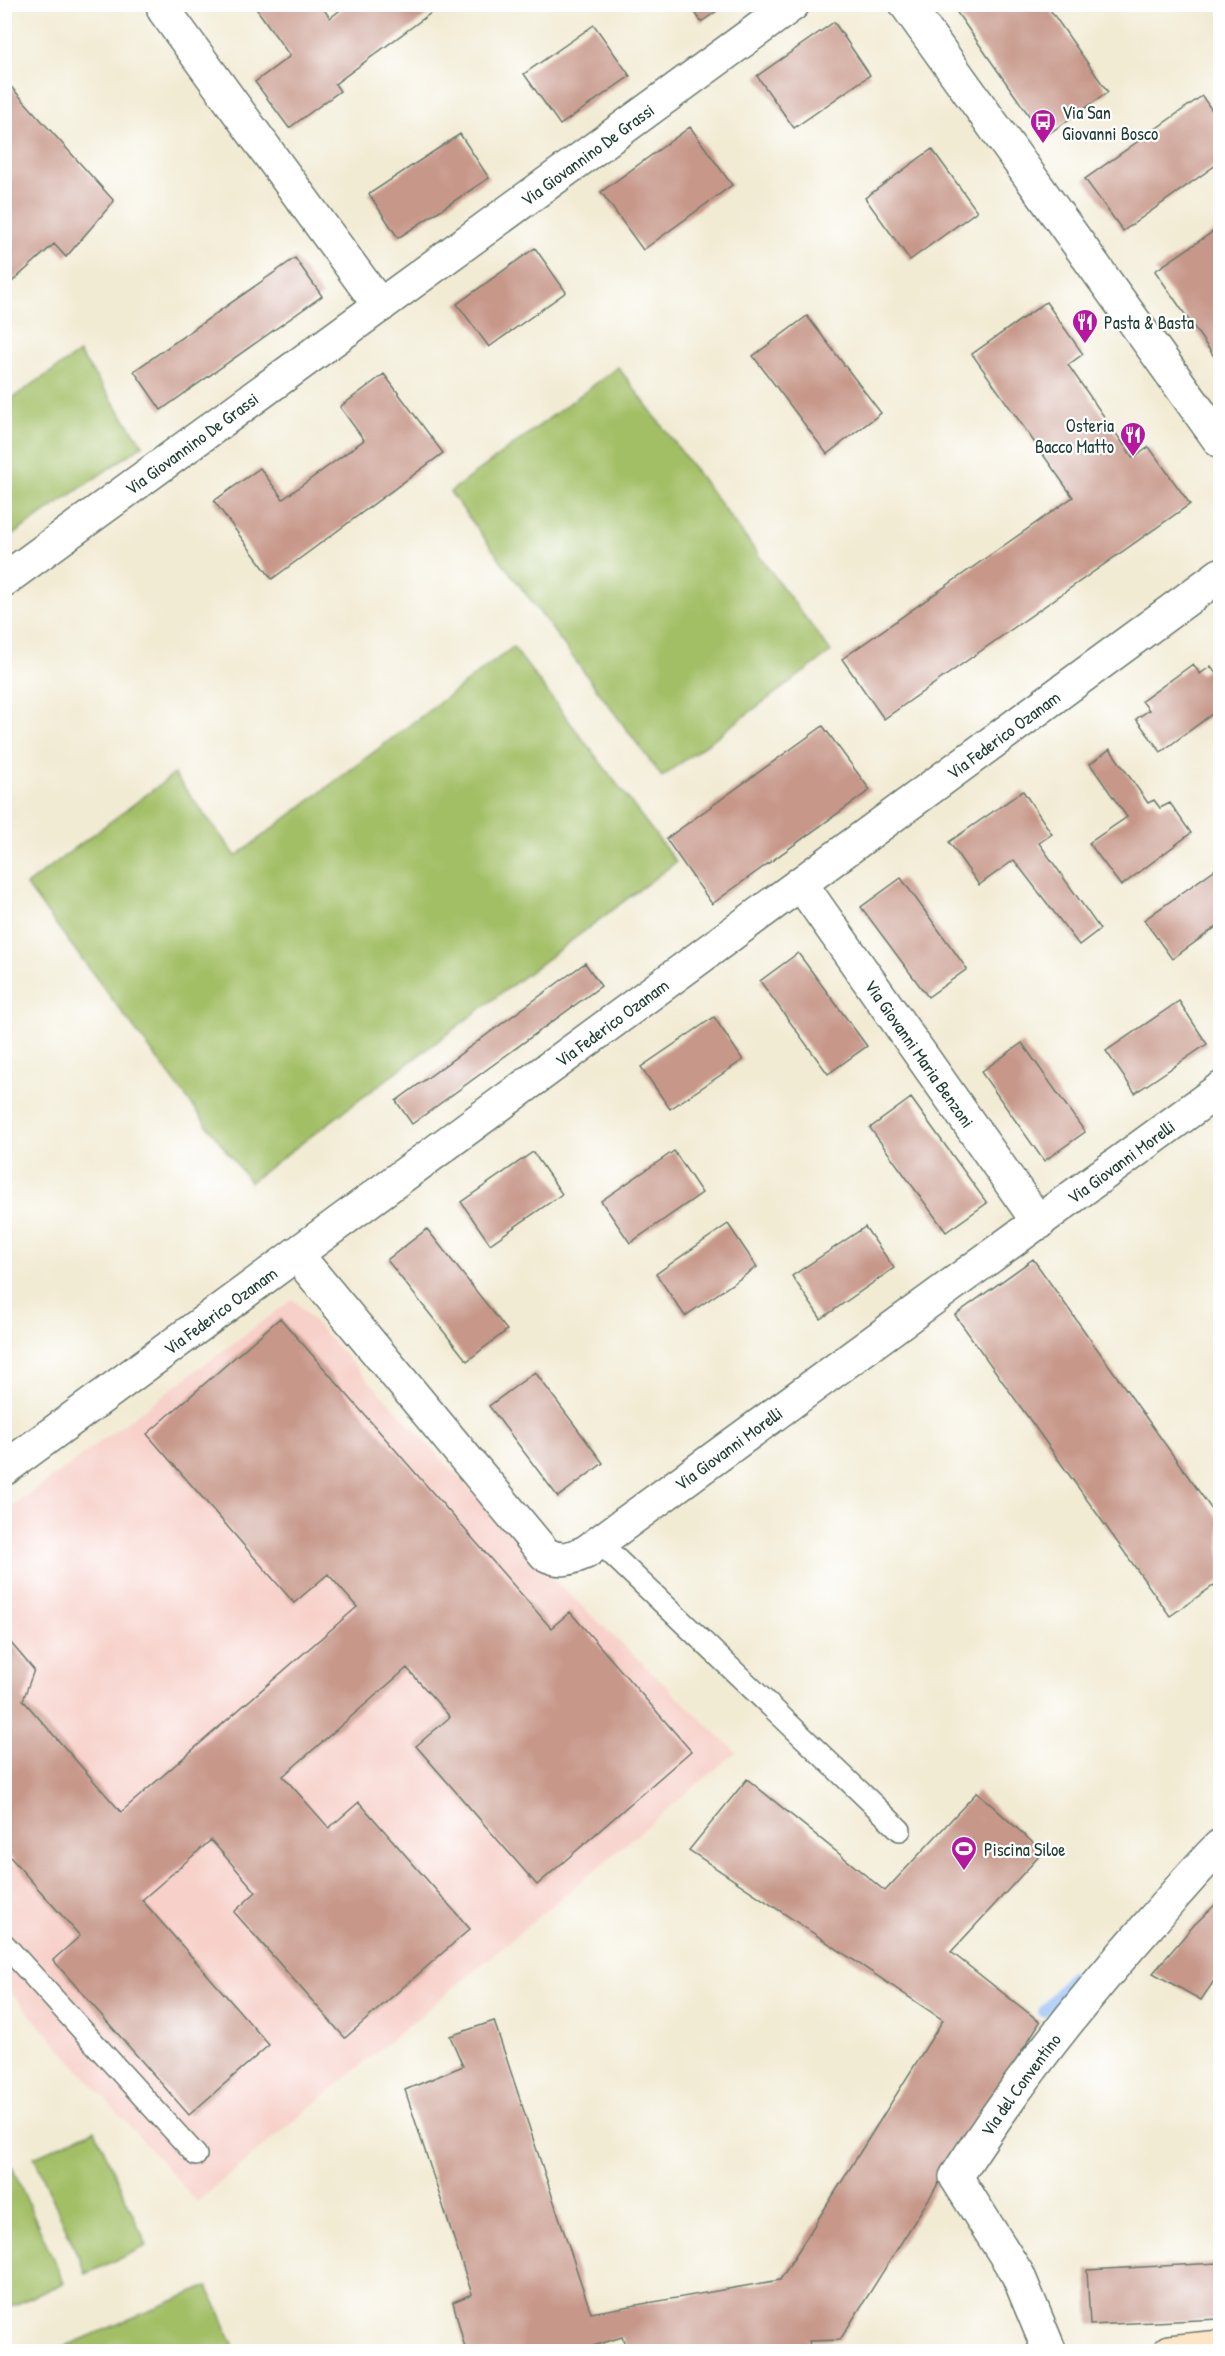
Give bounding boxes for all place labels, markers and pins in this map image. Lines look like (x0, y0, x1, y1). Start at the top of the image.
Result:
place label: Via San Giovanni Bosco (1062, 100, 1158, 146)
bus stop icon: Via San Giovanni Bosco (1028, 107, 1058, 145)
restaurant icon: Pasta & Basta (1070, 307, 1100, 345)
place label: Pasta & Basta (1104, 310, 1194, 335)
place label: Osteria Bacco Matto (1035, 413, 1114, 459)
restaurant icon: Osteria Bacco Matto (1118, 420, 1148, 458)
sports icon: Piscina Siloe (949, 1834, 979, 1872)
place label: Piscina Siloe (984, 1837, 1065, 1862)

